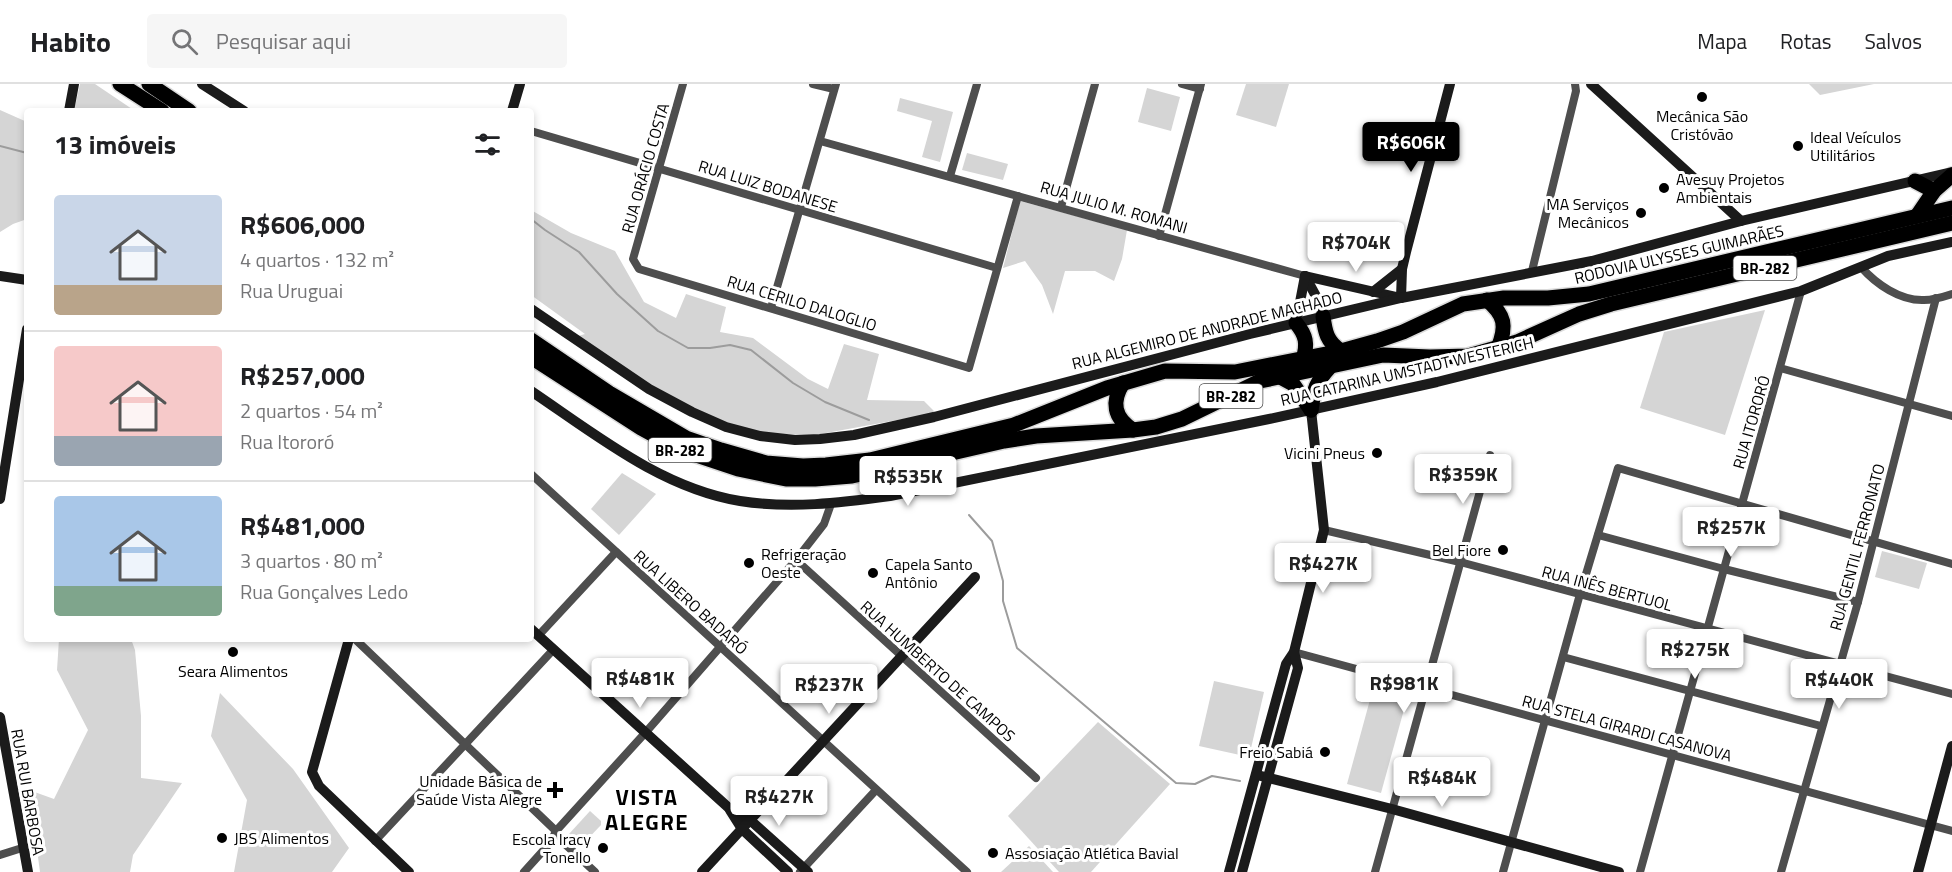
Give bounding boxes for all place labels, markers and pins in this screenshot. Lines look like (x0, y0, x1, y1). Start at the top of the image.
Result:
marker: Mecânica São Cristóvão (1695, 90, 1709, 104)
place label: Mecânica São Cristóvão (1656, 104, 1748, 146)
pin: R$606K (1362, 122, 1460, 173)
place label: Ideal Veículos Utilitários (1810, 125, 1901, 167)
marker: Ideal Veículos Utilitários (1791, 139, 1805, 153)
place label: Avesuy Projetos Ambientais (1676, 167, 1784, 209)
marker: Avesuy Projetos Ambientais (1657, 181, 1671, 195)
place label: MA Serviços Mecânicos (1546, 192, 1629, 234)
marker: MA Serviços Mecânicos (1634, 206, 1648, 220)
pin: R$704K (1307, 222, 1405, 273)
place label: Vicini Pneus (1284, 441, 1365, 465)
marker: Vicini Pneus (1370, 446, 1384, 460)
pin: R$359K (1414, 454, 1512, 505)
pin: R$535K (859, 456, 957, 507)
pin: R$257K (1682, 507, 1780, 558)
place label: Bel Fiore (1432, 538, 1491, 562)
place label: Refrigeração Oeste (761, 542, 846, 584)
pin: R$427K (1274, 543, 1372, 594)
marker: Bel Fiore (1496, 543, 1510, 557)
place label: Capela Santo Antônio (885, 552, 973, 594)
marker: Refrigeração Oeste (742, 556, 756, 570)
marker: Capela Santo Antônio (866, 566, 880, 580)
pin: R$275K (1646, 629, 1744, 680)
marker: Seara Alimentos (226, 645, 240, 659)
pin: R$481K (591, 658, 689, 709)
place label: Seara Alimentos (178, 659, 288, 683)
pin: R$440K (1790, 659, 1888, 710)
pin: R$981K (1355, 663, 1453, 714)
pin: R$237K (780, 664, 878, 715)
place label: Freio Sabiá (1239, 740, 1313, 764)
marker: Freio Sabiá (1318, 745, 1332, 759)
pin: R$484K (1393, 757, 1491, 808)
place label: Unidade Básica de Saúde Vista Alegre (416, 769, 542, 811)
pin: R$427K (730, 776, 828, 827)
marker: Unidade Básica de Saúde Vista Alegre (546, 781, 564, 799)
place label: JBS Alimentos (234, 826, 329, 850)
place label: Escola Iracy Tonello (512, 827, 591, 869)
marker: JBS Alimentos (215, 831, 229, 845)
marker: Escola Iracy Tonello (596, 841, 610, 855)
place label: Assosiação Atlética Bavial (1005, 841, 1179, 865)
marker: Assosiação Atlética Bavial (986, 846, 1000, 860)

